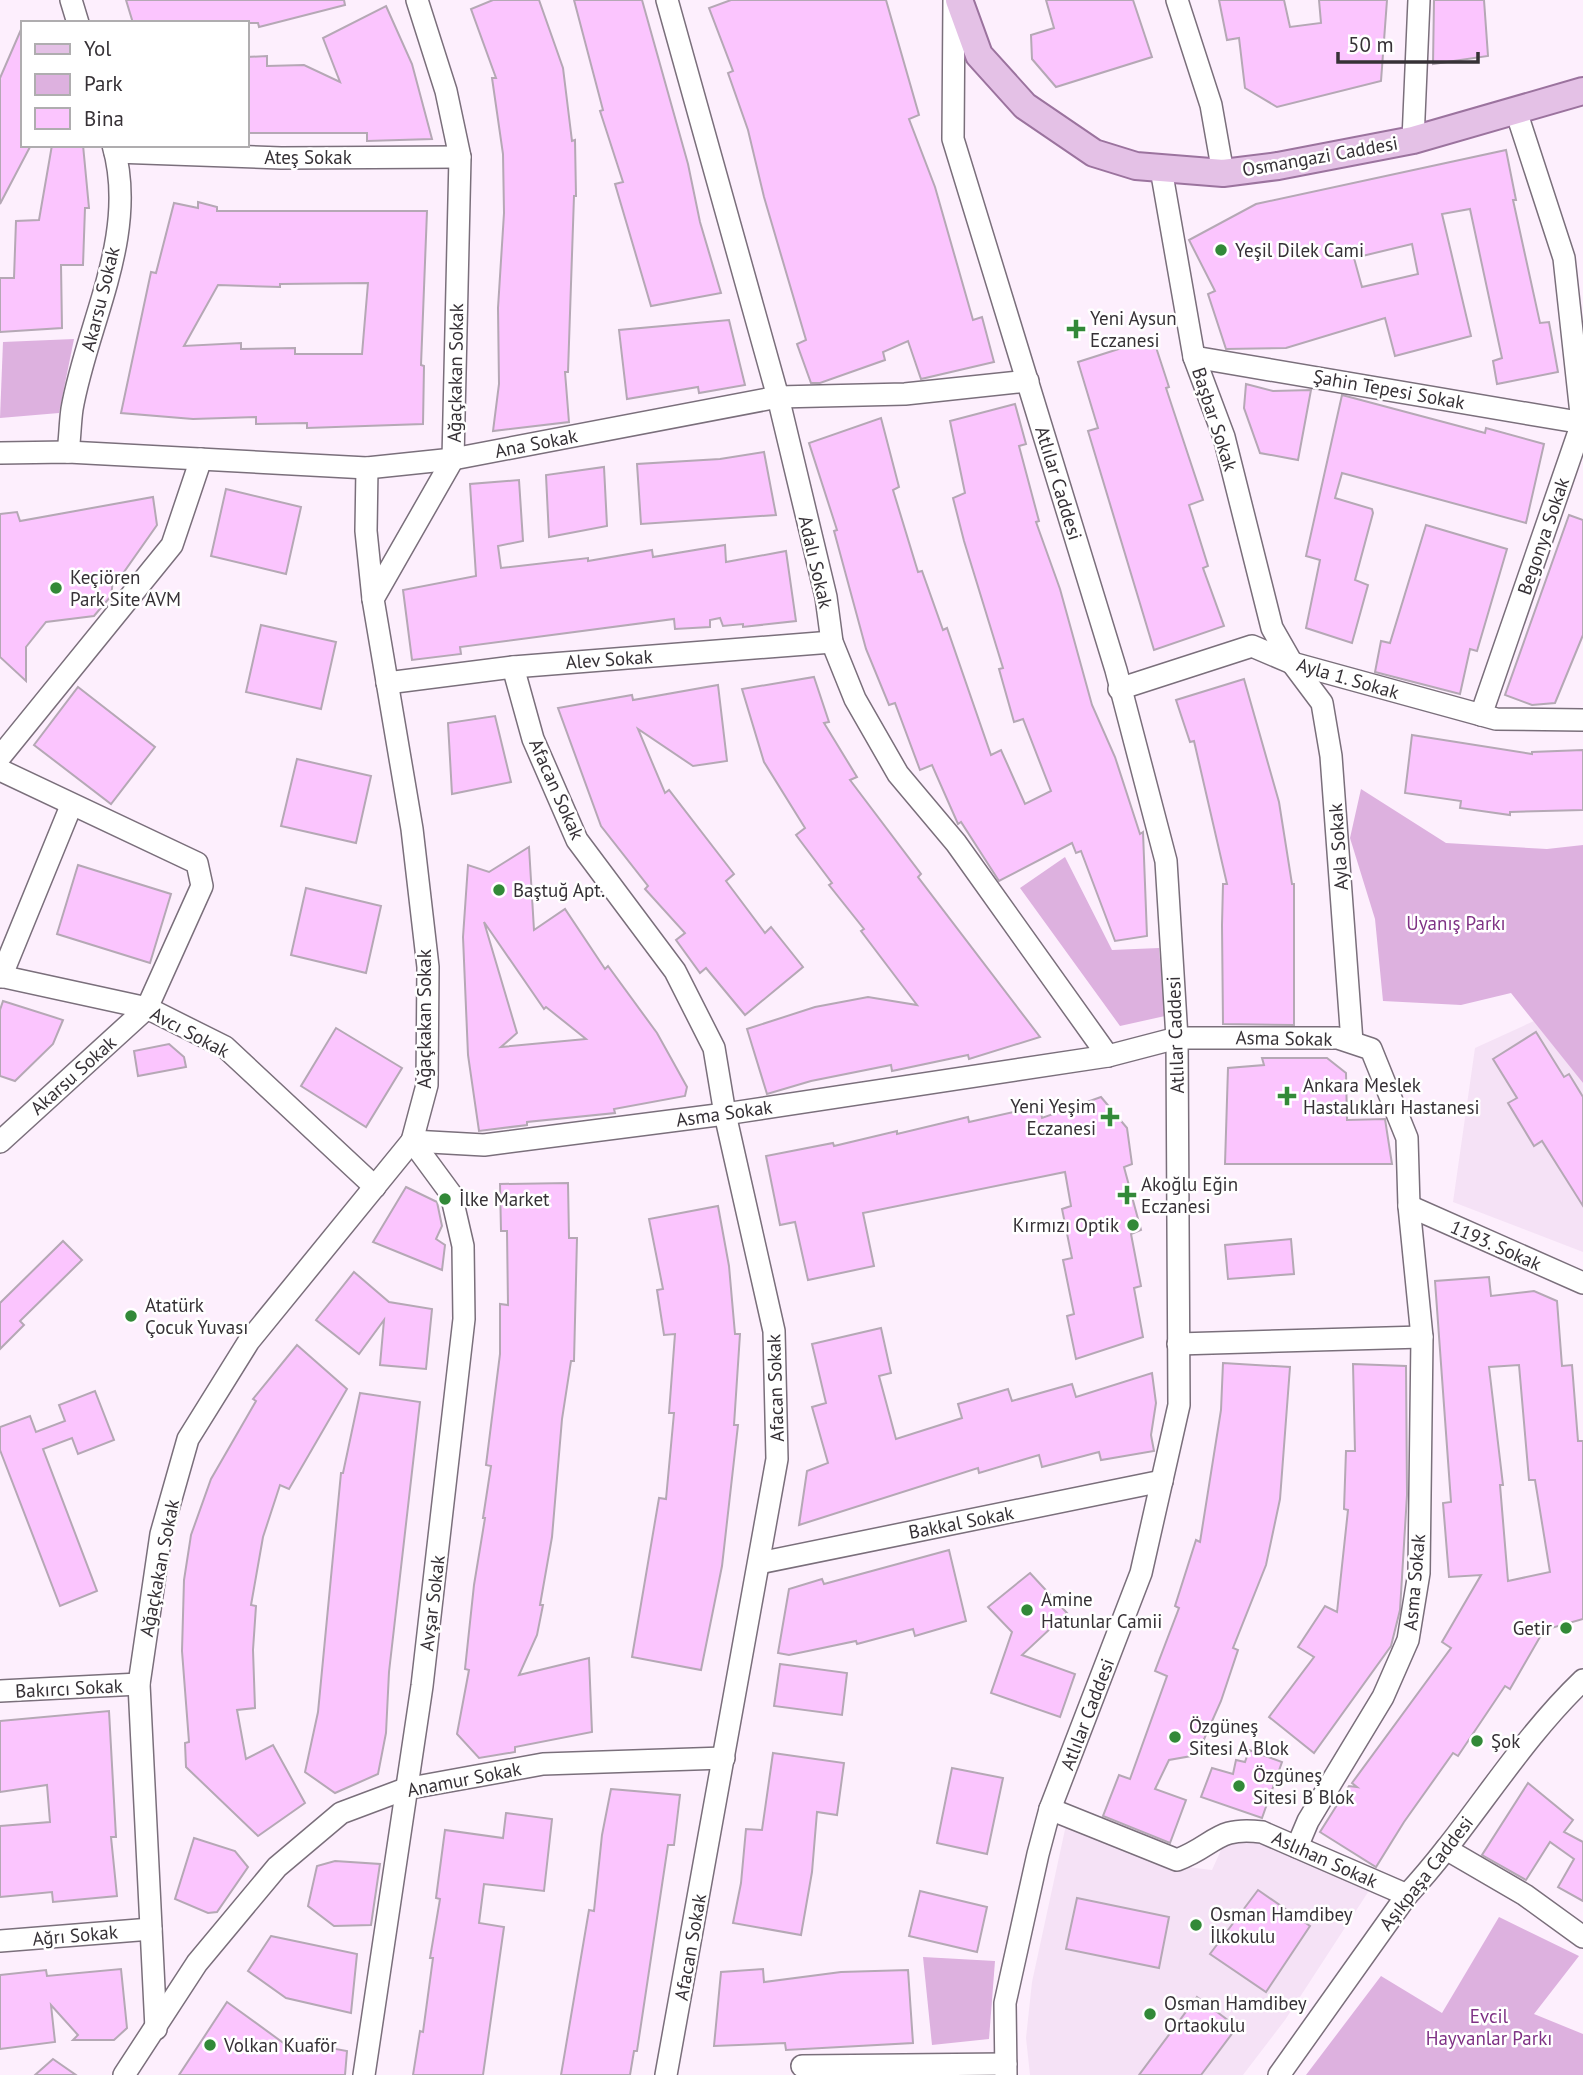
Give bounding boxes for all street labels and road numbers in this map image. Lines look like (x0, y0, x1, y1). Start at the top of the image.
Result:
street label: Osmangazi Caddesi (1240, 130, 1400, 182)
street label: Ateş Sokak (264, 145, 352, 169)
street label: Akarsu Sokak (75, 244, 125, 354)
street label: Ağaçkakan Sokak (442, 303, 468, 443)
street label: Başbar Sokak (1187, 364, 1243, 474)
street label: Şahin Tepesi Sokak (1311, 364, 1467, 414)
street label: Ana Sokak (493, 423, 579, 463)
street label: Atlılar Caddesi (1030, 423, 1088, 543)
street label: Begonya Sokak (1512, 474, 1574, 598)
street label: Adalı Sokak (794, 513, 838, 611)
street label: Alev Sokak (565, 644, 653, 674)
street label: Ayla 1. Sokak (1294, 652, 1402, 704)
street label: Afacan Sokak (524, 735, 590, 843)
street label: Ayla Sokak (1323, 803, 1353, 891)
street label: Ağaçkakan Sokak (412, 949, 436, 1089)
street label: Atlılar Caddesi (1161, 976, 1189, 1094)
street label: Avcı Sokak (146, 1001, 234, 1063)
street label: Asma Sokak (1235, 1025, 1333, 1051)
street label: Akarsu Sokak (25, 1030, 121, 1120)
street label: Asma Sokak (674, 1094, 774, 1132)
street label: 1193. Sokak (1447, 1214, 1545, 1276)
street label: Afacan Sokak (761, 1334, 789, 1442)
street label: Ağaçkakan Sokak (134, 1497, 184, 1639)
street label: Bakkal Sokak (906, 1500, 1016, 1544)
street label: Asma Sokak (1398, 1533, 1430, 1631)
street label: Avşar Sokak (414, 1554, 450, 1652)
street label: Atlılar Caddesi (1055, 1655, 1119, 1773)
street label: Bakırcı Sokak (15, 1673, 123, 1703)
street label: Anamur Sokak (405, 1756, 523, 1802)
street label: Aşıkpaşa Caddesi (1374, 1811, 1478, 1935)
street label: Aslıhan Sokak (1269, 1825, 1381, 1893)
street label: Afacan Sokak (669, 1892, 711, 2002)
street label: Ağrı Sokak (31, 1919, 119, 1951)

